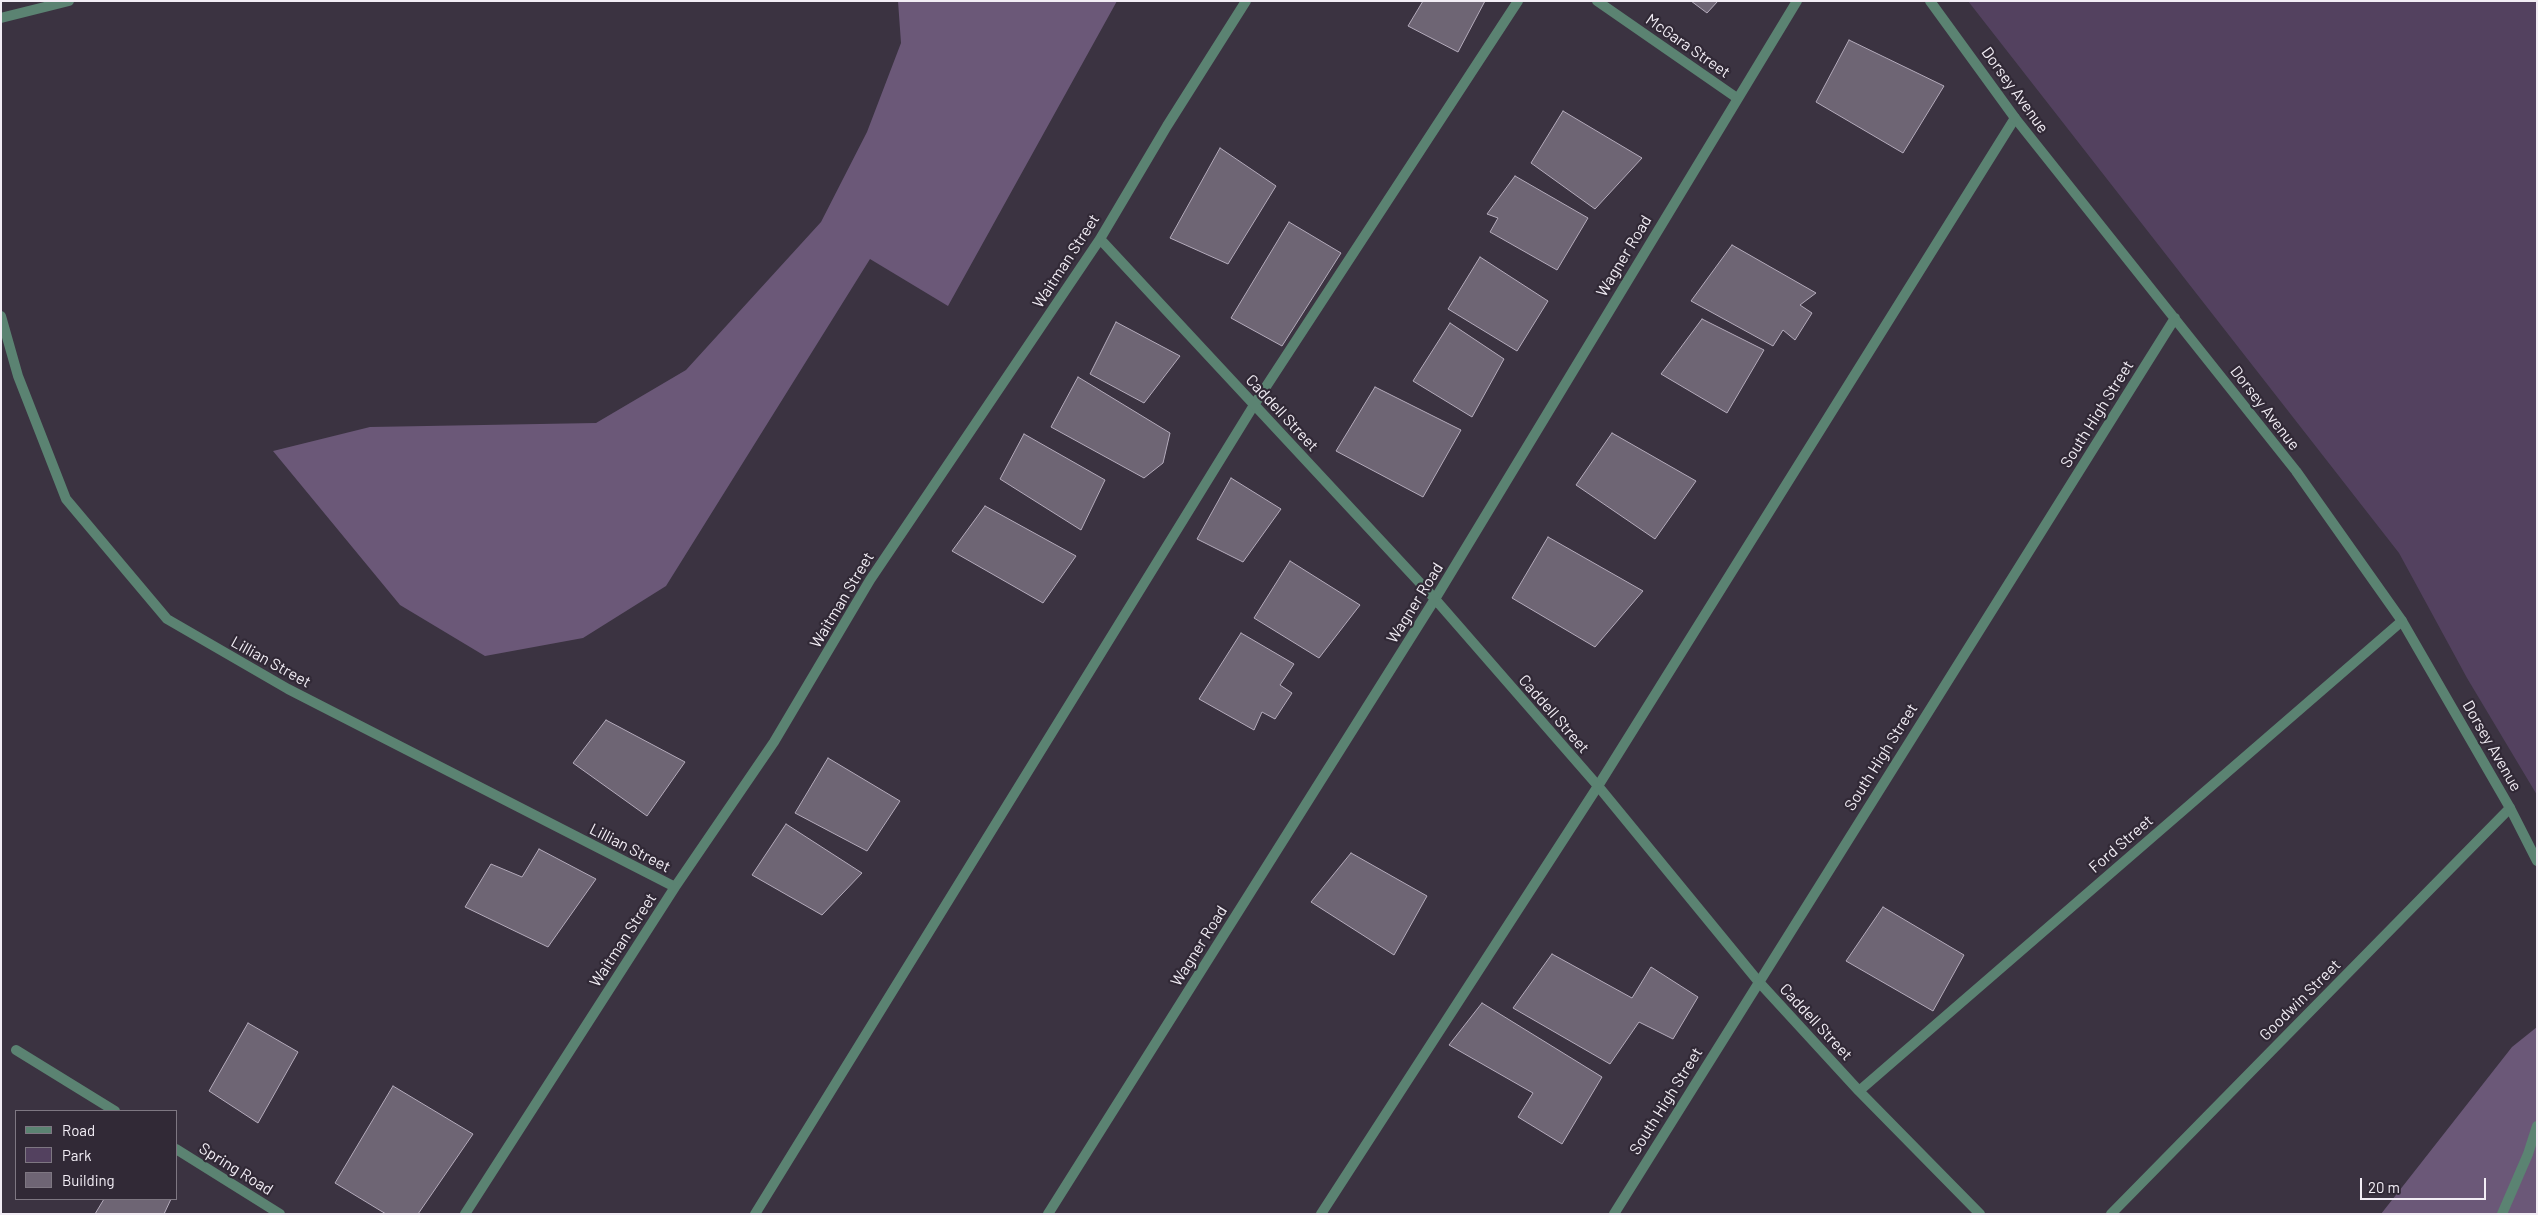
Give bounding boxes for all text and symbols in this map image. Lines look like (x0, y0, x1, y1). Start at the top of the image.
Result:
street label: McGara Street (1642, 10, 1734, 82)
street label: Dorsey Avenue (1977, 43, 2053, 137)
street label: Waitman Street (1028, 210, 1104, 312)
street label: Wagner Road (1592, 212, 1656, 300)
street label: South High Street (2056, 357, 2138, 471)
street label: Dorsey Avenue (2226, 362, 2304, 454)
street label: Caddell Street (1242, 371, 1322, 455)
street label: Waitman Street (806, 549, 878, 651)
street label: Wagner Road (1383, 559, 1447, 647)
street label: Lillian Street (228, 632, 314, 692)
street label: Caddell Street (1515, 671, 1593, 757)
street label: Dorsey Avenue (2458, 697, 2526, 795)
street label: South High Street (1840, 700, 1922, 814)
street label: Ford Street (2085, 811, 2157, 877)
street label: Lillian Street (586, 819, 674, 877)
street label: Waitman Street (585, 889, 661, 991)
street label: Wagner Road (1167, 902, 1231, 990)
street label: Goodwin Street (2255, 955, 2345, 1045)
street label: Caddell Street (1776, 980, 1856, 1064)
street label: South High Street (1625, 1044, 1707, 1158)
legend (15, 1110, 178, 1200)
text: Road (62, 1121, 95, 1139)
street label: Spring Road (195, 1139, 277, 1199)
text: Park (62, 1146, 91, 1164)
scale bar (2363, 1168, 2489, 1200)
text: Building (62, 1171, 115, 1189)
text: 20 m (2368, 1178, 2400, 1196)

